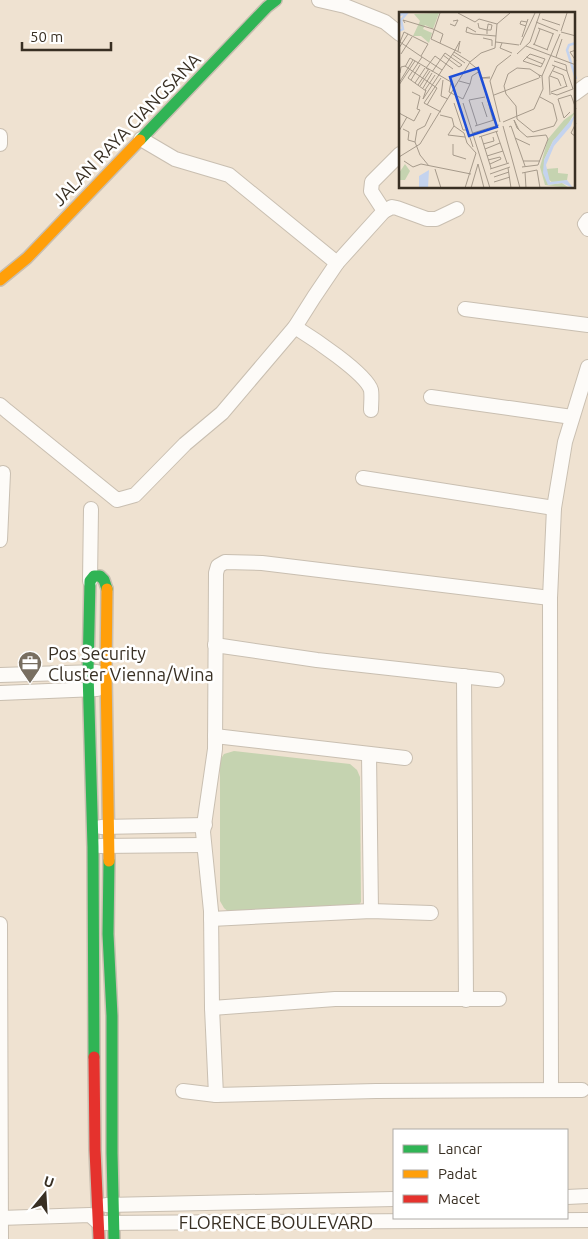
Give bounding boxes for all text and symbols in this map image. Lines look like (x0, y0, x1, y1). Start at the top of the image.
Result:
inset map (399, 12, 576, 189)
scale bar (22, 20, 111, 52)
text: 50 m (30, 28, 63, 45)
street label: JALAN RAYA CIANGSANA (48, 49, 204, 209)
place label: Pos Security Cluster Vienna/Wina (48, 643, 214, 684)
office icon: Pos Security Cluster Vienna/Wina (17, 650, 43, 684)
legend (393, 1129, 568, 1219)
text: Lancar (438, 1140, 483, 1157)
text: Padat (438, 1165, 477, 1182)
north arrow (20, 1169, 70, 1219)
text: U (42, 1173, 56, 1191)
text: Macet (438, 1190, 480, 1207)
street label: FLORENCE BOULEVARD (179, 1212, 373, 1232)

